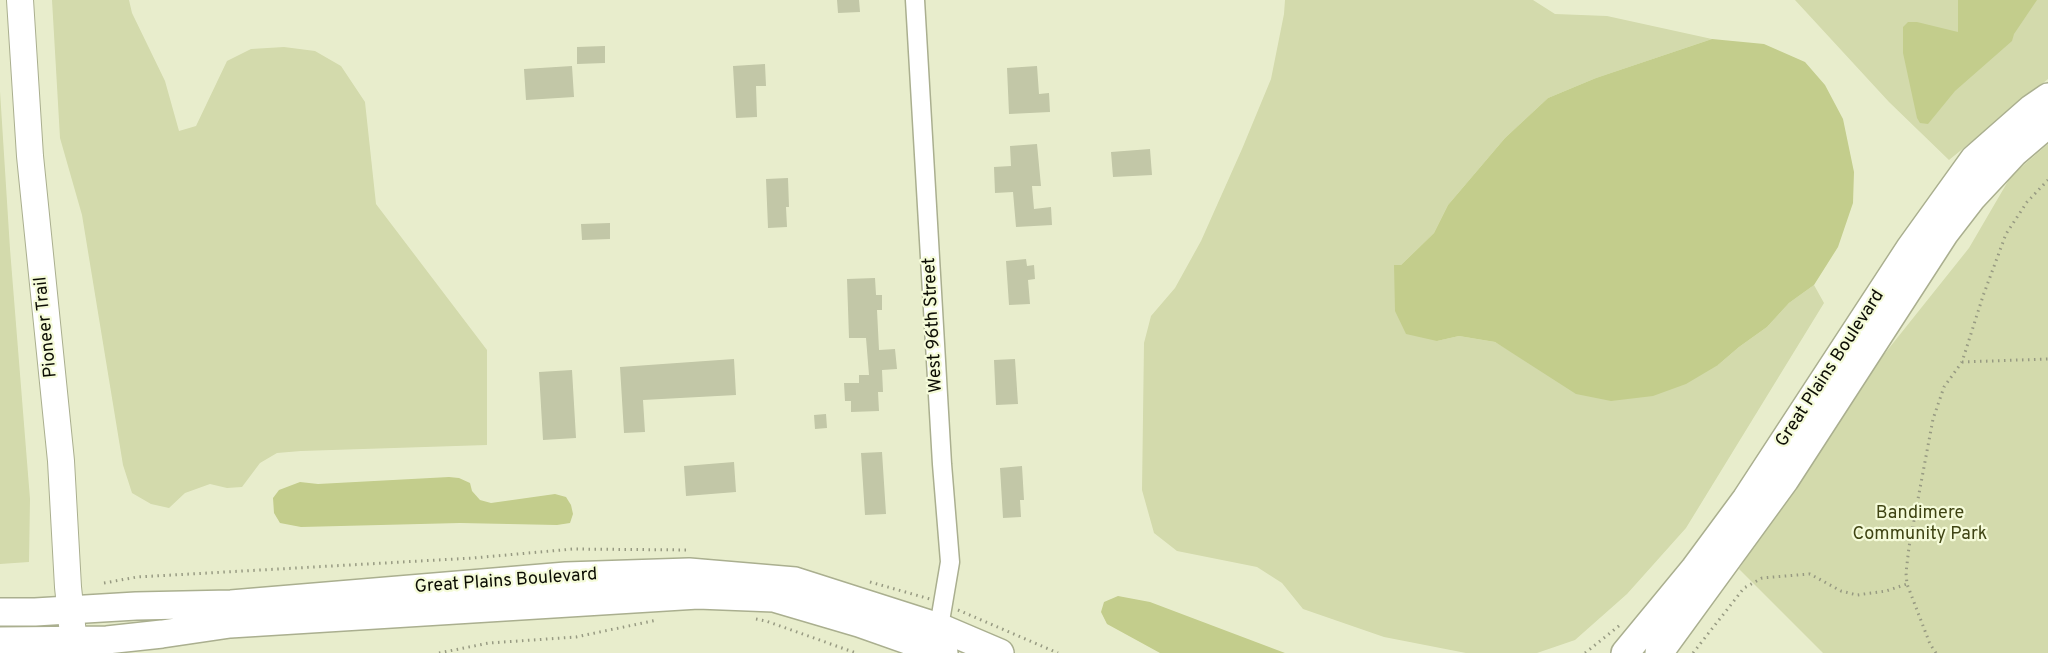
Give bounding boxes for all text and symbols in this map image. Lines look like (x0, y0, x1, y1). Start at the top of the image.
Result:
street label: West 96th Street (920, 257, 948, 393)
street label: Pioneer Trail (31, 275, 63, 379)
street label: Great Plains Boulevard (1772, 286, 1890, 452)
park label: Bandimere Community Park (1853, 503, 1987, 546)
street label: Great Plains Boulevard (414, 565, 598, 599)

